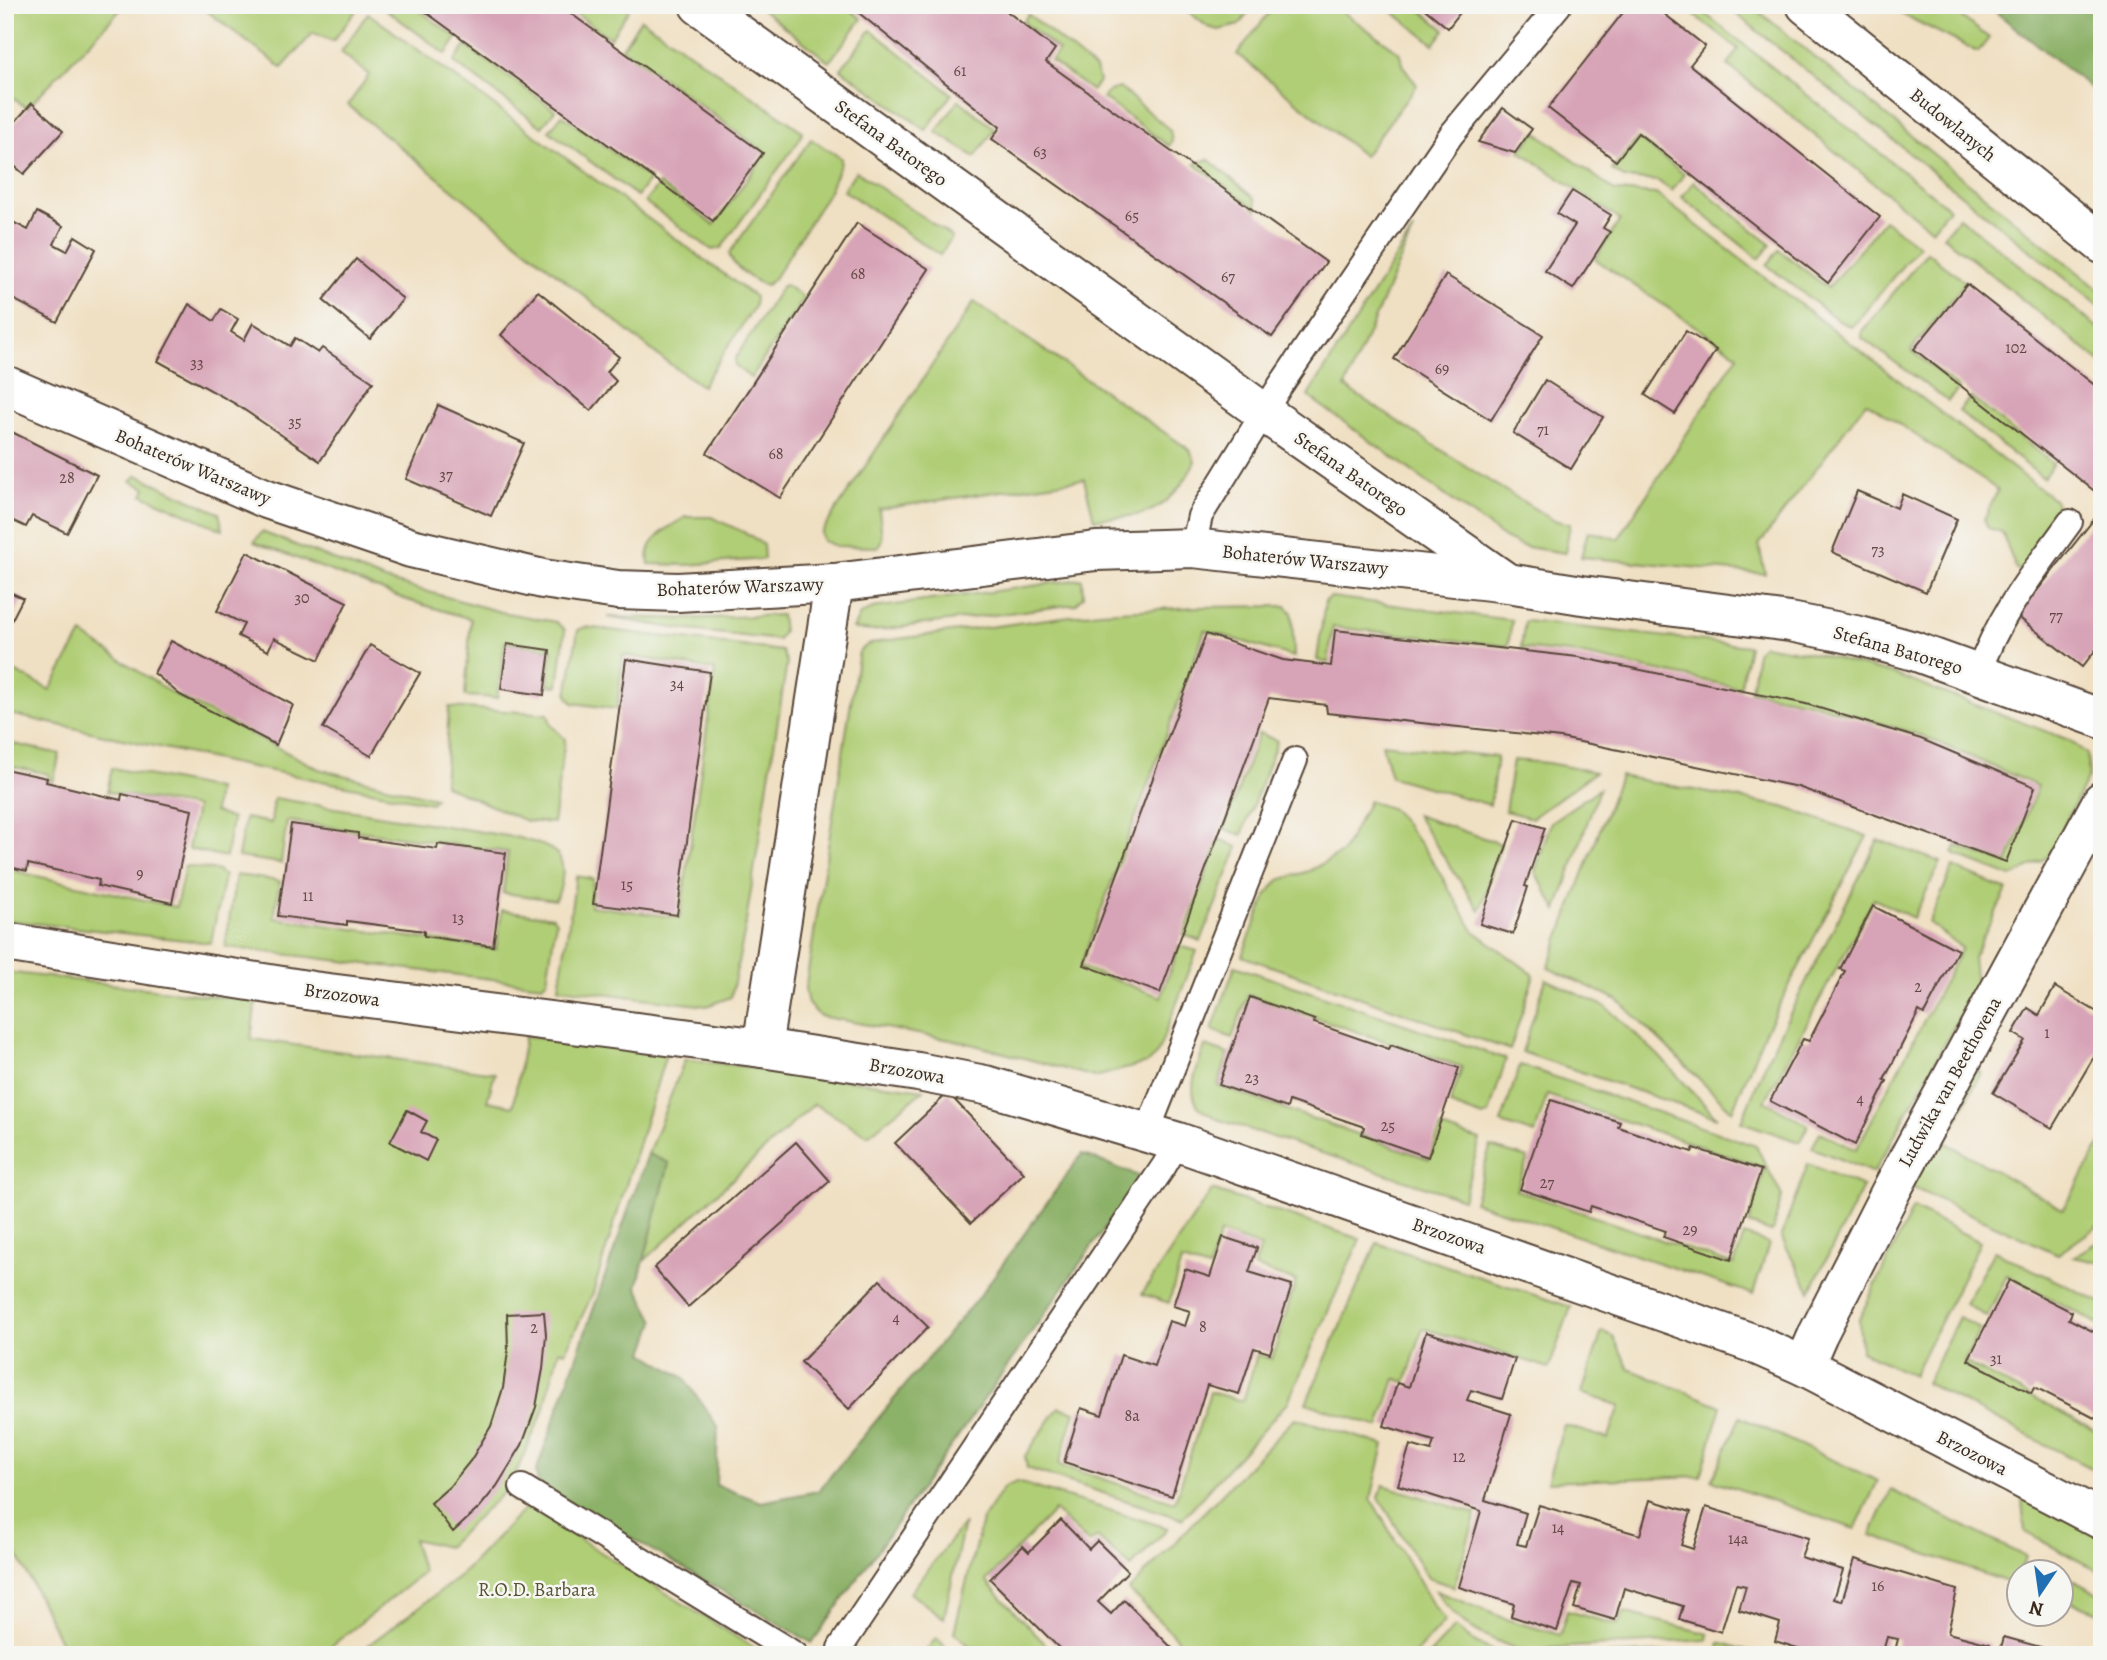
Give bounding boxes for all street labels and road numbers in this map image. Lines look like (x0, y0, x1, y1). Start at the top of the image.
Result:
street label: Budowlanych (1904, 82, 2002, 168)
street label: Stefana Batorego (830, 93, 952, 193)
street label: Bohaterów Warszawy (111, 422, 275, 512)
street label: Stefana Batorego (1289, 425, 1413, 523)
street label: Bohaterów Warszawy (1221, 538, 1390, 582)
street label: Bohaterów Warszawy (656, 571, 824, 603)
street label: Stefana Batorego (1830, 619, 1966, 681)
street label: Brzozowa (302, 977, 382, 1013)
street label: Ludwika van Beethovena (1892, 992, 2008, 1172)
street label: Brzozowa (867, 1052, 947, 1090)
street label: Brzozowa (1409, 1211, 1490, 1261)
street label: Brzozowa (1932, 1424, 2012, 1482)

